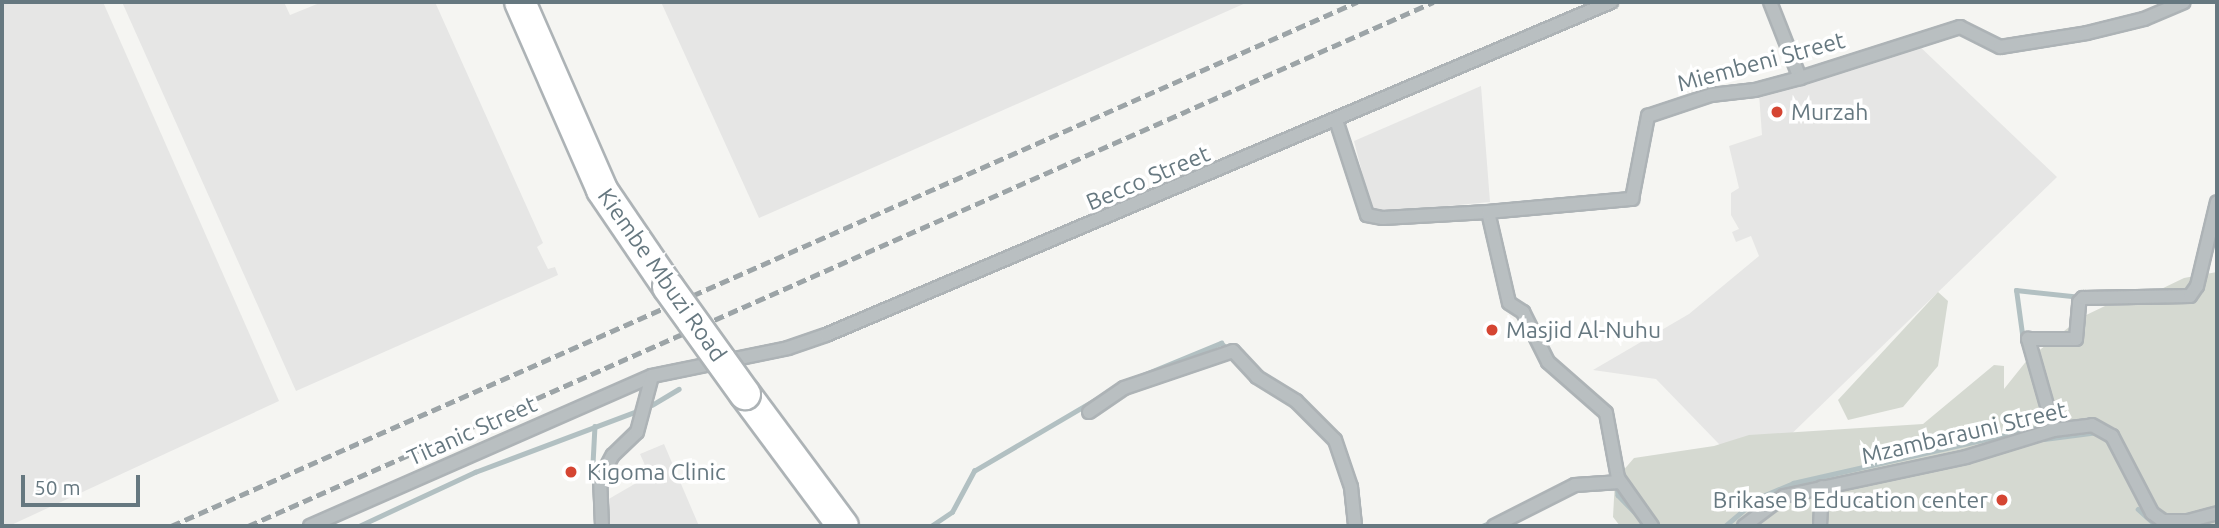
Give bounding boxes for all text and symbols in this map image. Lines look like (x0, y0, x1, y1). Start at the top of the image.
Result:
street label: Miembeni Street (1674, 26, 1848, 98)
place label: Murzah (1791, 98, 1868, 126)
marker: Murzah (1769, 104, 1785, 120)
street label: Becco Street (1082, 140, 1214, 216)
street label: Kiembe Mbuzi Road (592, 183, 732, 367)
place label: Masjid Al-Nuhu (1506, 316, 1661, 344)
marker: Masjid Al-Nuhu (1484, 322, 1500, 338)
street label: Titanic Street (403, 390, 541, 472)
street label: Mzambarauni Street (1859, 396, 2069, 470)
place label: Kigoma Clinic (587, 458, 726, 486)
scale bar (24, 462, 144, 506)
marker: Kigoma Clinic (561, 462, 581, 482)
text: 50 m (34, 475, 81, 499)
place label: Brikase B Education center (1713, 486, 1988, 514)
marker: Brikase B Education center (1994, 492, 2010, 508)

